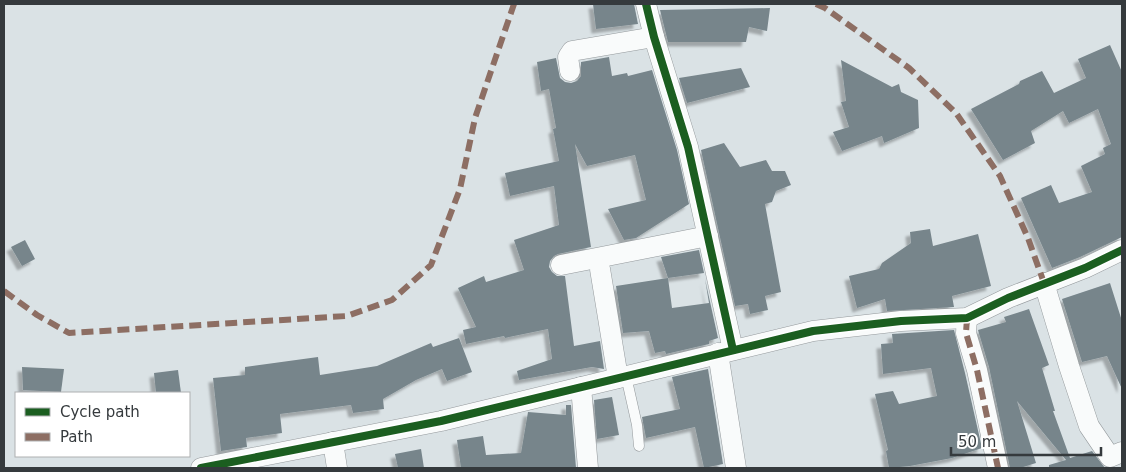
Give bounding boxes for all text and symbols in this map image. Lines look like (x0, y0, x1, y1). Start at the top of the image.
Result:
legend (15, 392, 190, 457)
text: Cycle path (60, 403, 140, 421)
scale bar (951, 424, 1101, 456)
text: Path (60, 428, 93, 446)
text: 50 m (958, 433, 996, 451)

